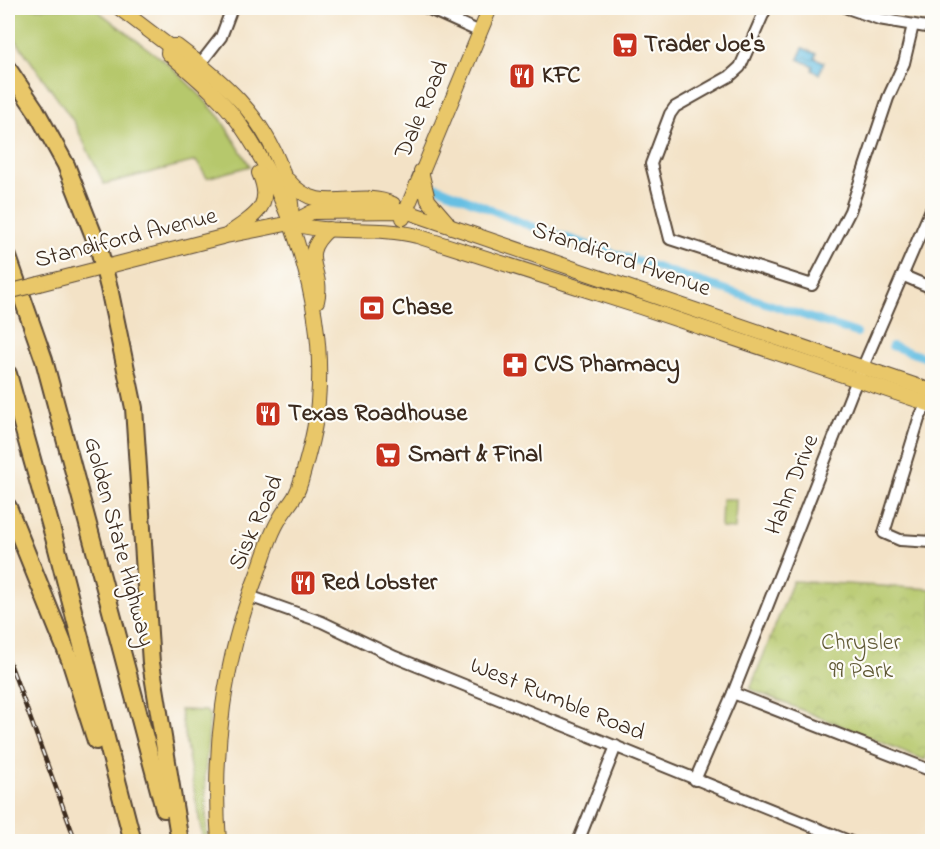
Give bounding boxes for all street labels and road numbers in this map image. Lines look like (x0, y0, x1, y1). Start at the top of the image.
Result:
street label: Dale Road (386, 55, 460, 165)
street label: Standiford Avenue (31, 199, 221, 279)
street label: Standiford Avenue (527, 213, 715, 307)
street label: Hahn Drive (757, 429, 829, 541)
street label: Golden State Highway (72, 433, 163, 651)
street label: Sisk Road (221, 469, 294, 576)
street label: West Rumble Road (464, 649, 650, 751)

